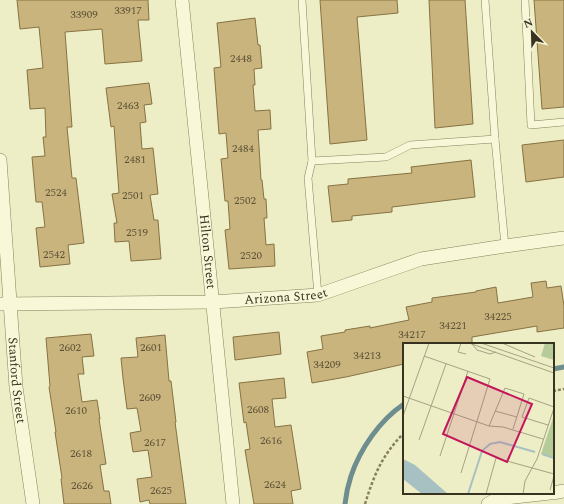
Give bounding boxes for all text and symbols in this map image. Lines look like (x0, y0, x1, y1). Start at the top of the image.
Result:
house number: 33917 (114, 2, 142, 19)
house number: 33909 (70, 6, 98, 23)
north arrow (512, 12, 552, 52)
text: N (521, 14, 536, 33)
house number: 2448 (230, 50, 252, 67)
house number: 2463 (117, 97, 139, 114)
house number: 2484 (232, 140, 254, 157)
house number: 2481 (124, 151, 146, 168)
house number: 2524 (45, 184, 67, 201)
house number: 2501 (122, 187, 144, 204)
house number: 2502 (234, 192, 256, 209)
street label: Hilton Street (194, 213, 221, 290)
house number: 2519 (126, 224, 148, 241)
house number: 2542 (43, 246, 65, 263)
house number: 2520 (240, 247, 262, 264)
street label: Arizona Street (244, 282, 331, 310)
house number: 34225 (484, 308, 512, 325)
house number: 34221 (439, 317, 467, 334)
house number: 34217 (398, 326, 426, 343)
street label: Stanford Street (3, 336, 31, 425)
house number: 2602 (59, 339, 81, 356)
house number: 2601 (140, 339, 162, 356)
inset map (403, 343, 554, 494)
house number: 34213 (353, 347, 381, 364)
house number: 34209 (313, 356, 341, 373)
house number: 2609 (139, 389, 161, 406)
house number: 2608 (247, 401, 269, 418)
house number: 2610 (65, 402, 87, 419)
house number: 2616 (260, 432, 282, 449)
house number: 2617 (144, 434, 166, 451)
house number: 2618 (70, 445, 92, 462)
house number: 2624 (264, 476, 286, 493)
house number: 2626 (71, 477, 93, 494)
house number: 2625 (150, 482, 172, 499)

